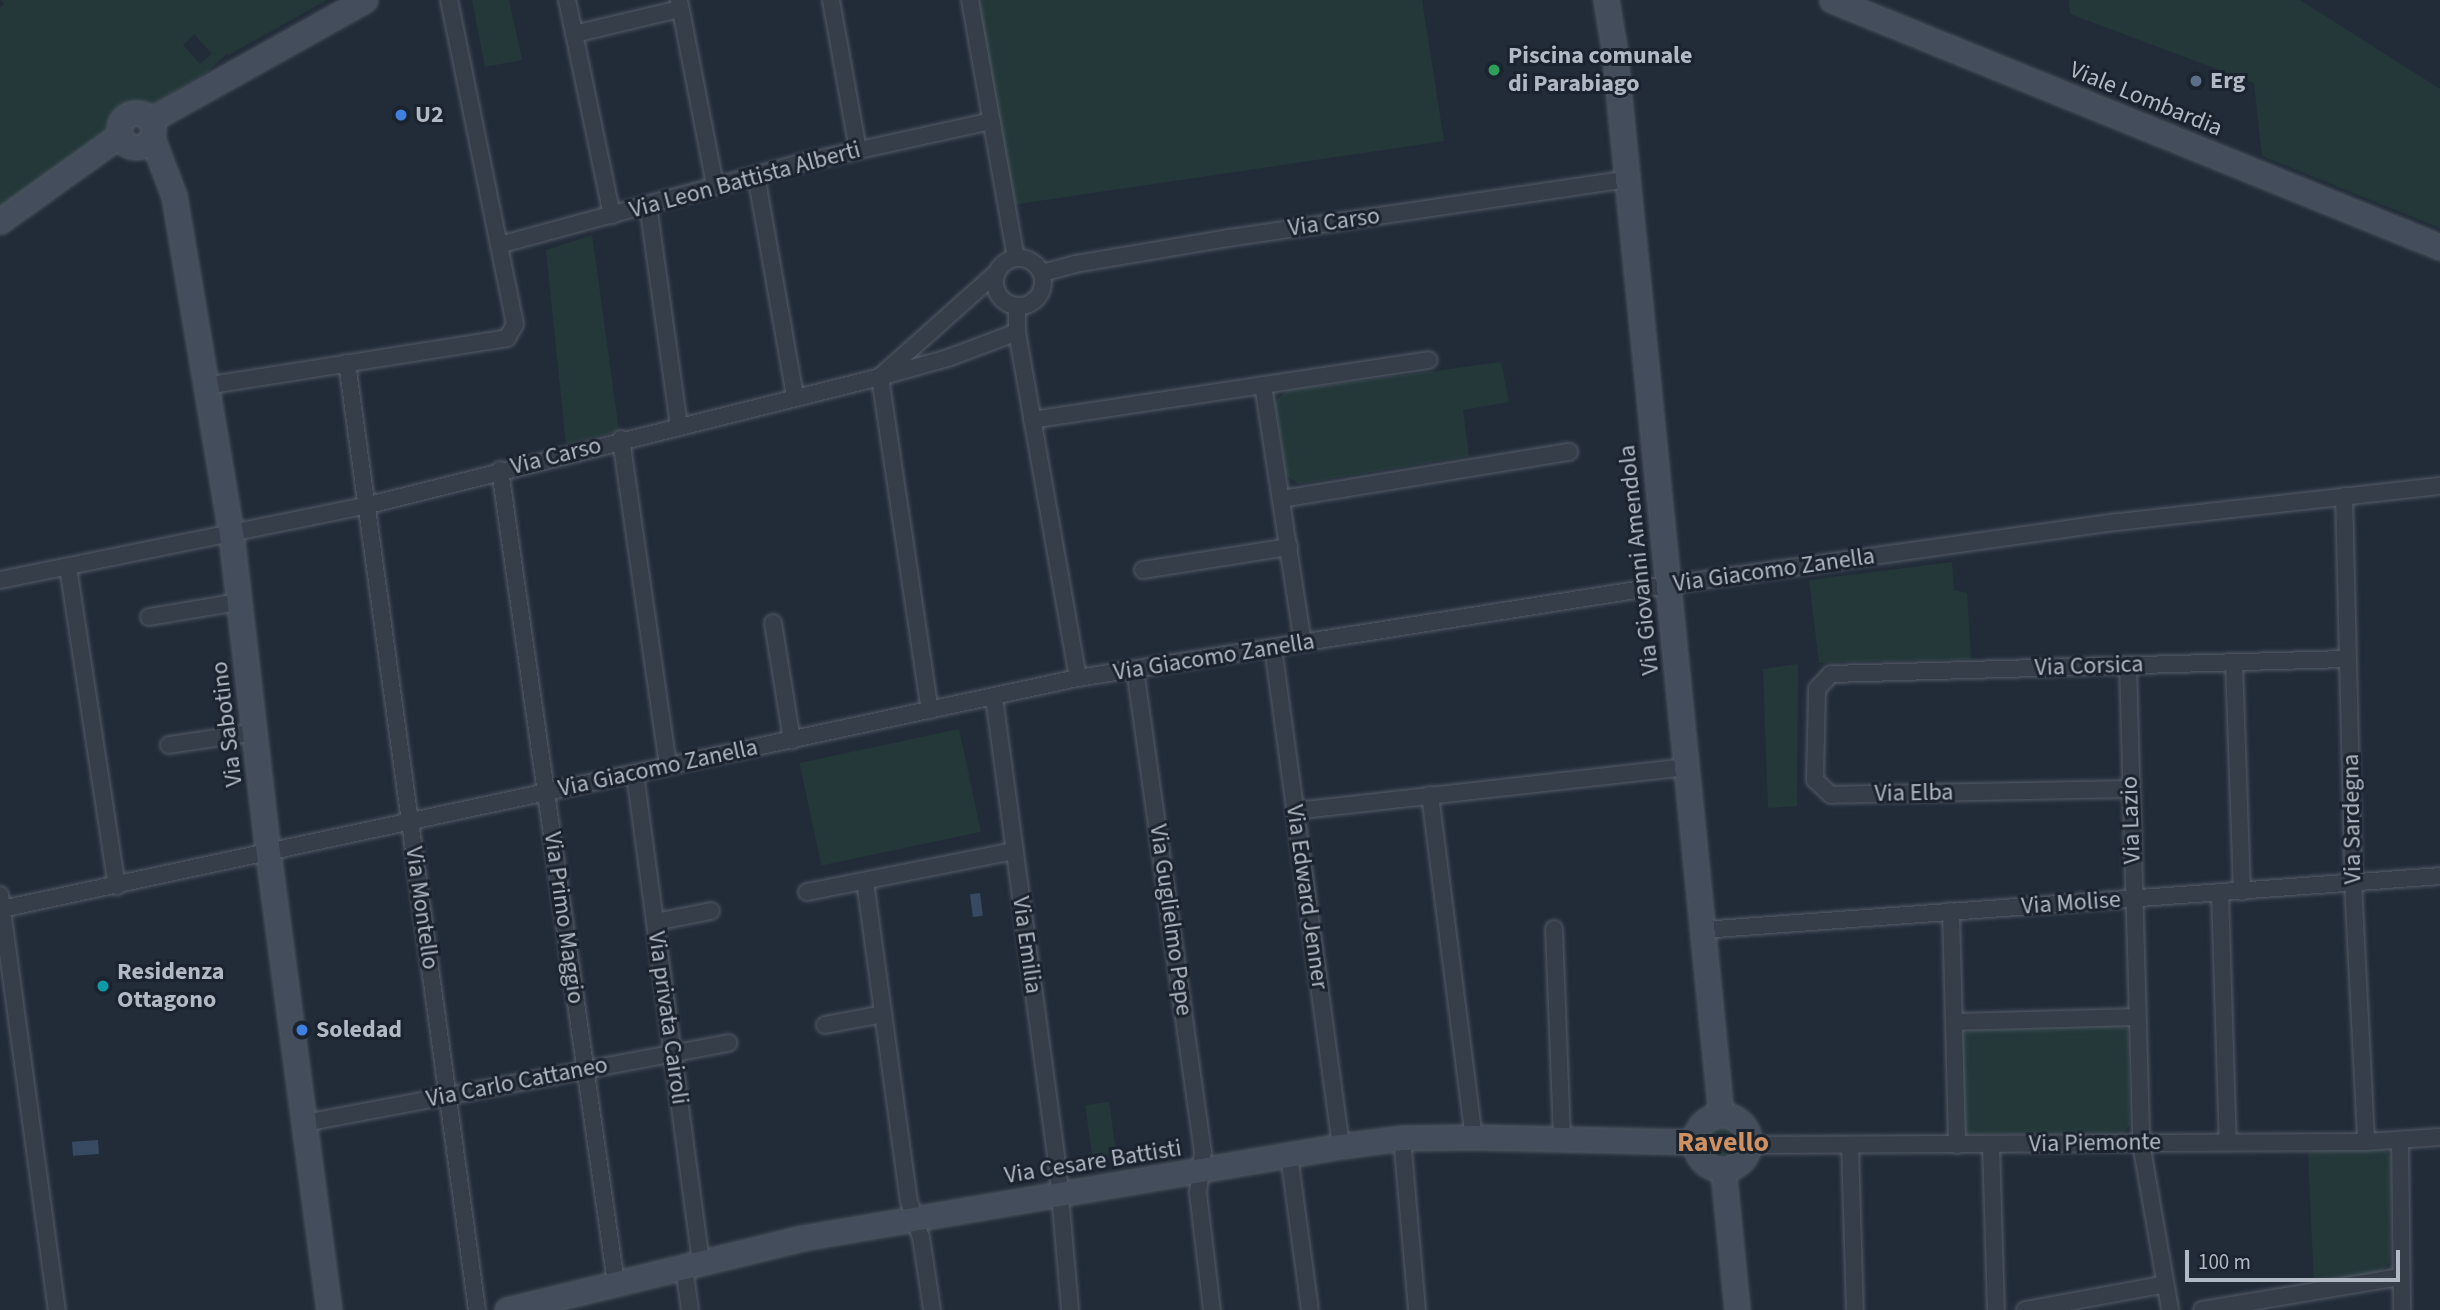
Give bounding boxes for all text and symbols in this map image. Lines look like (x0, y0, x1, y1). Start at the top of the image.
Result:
place label: Piscina comunale di Parabiago (1508, 42, 1692, 98)
street label: Viale Lombardia (2066, 55, 2226, 143)
marker: Piscina comunale di Parabiago (1486, 62, 1502, 78)
place label: Erg (2210, 67, 2245, 95)
marker: Erg (2188, 73, 2204, 89)
place label: U2 (415, 101, 444, 129)
marker: U2 (393, 107, 409, 123)
street label: Via Leon Battista Alberti (626, 135, 864, 225)
street label: Via Carso (1286, 201, 1382, 243)
street label: Via Carso (508, 431, 604, 481)
street label: Via Giovanni Amendola (1613, 444, 1665, 676)
street label: Via Giacomo Zanella (1671, 542, 1877, 598)
street label: Via Giacomo Zanella (1111, 627, 1317, 687)
street label: Via Corsica (2034, 650, 2144, 682)
street label: Via Sabotino (205, 660, 249, 788)
street label: Via Giacomo Zanella (556, 733, 760, 803)
street label: Via Sardegna (2336, 754, 2368, 884)
street label: Via Lazio (2115, 776, 2147, 864)
street label: Via Elba (1874, 778, 1954, 808)
street label: Via Edward Jenner (1280, 803, 1334, 991)
street label: Via Guglielmo Pepe (1143, 822, 1199, 1018)
street label: Via Primo Maggio (538, 830, 590, 1006)
street label: Via Montello (399, 845, 445, 971)
street label: Via Molise (2020, 885, 2122, 921)
street label: Via Emilia (1006, 895, 1048, 995)
street label: Via privata Cairoli (642, 930, 694, 1106)
place label: Residenza Ottagono (117, 958, 224, 1014)
marker: Residenza Ottagono (95, 978, 111, 994)
place label: Soledad (316, 1016, 402, 1044)
marker: Soledad (294, 1022, 310, 1038)
street label: Via Carlo Cattaneo (424, 1050, 610, 1114)
district label: Ravello (1677, 1125, 1769, 1159)
street label: Via Piemonte (2029, 1127, 2161, 1159)
street label: Via Cesare Battisti (1002, 1134, 1184, 1190)
scale bar (2188, 1236, 2403, 1280)
text: 100 m (2198, 1247, 2251, 1277)

